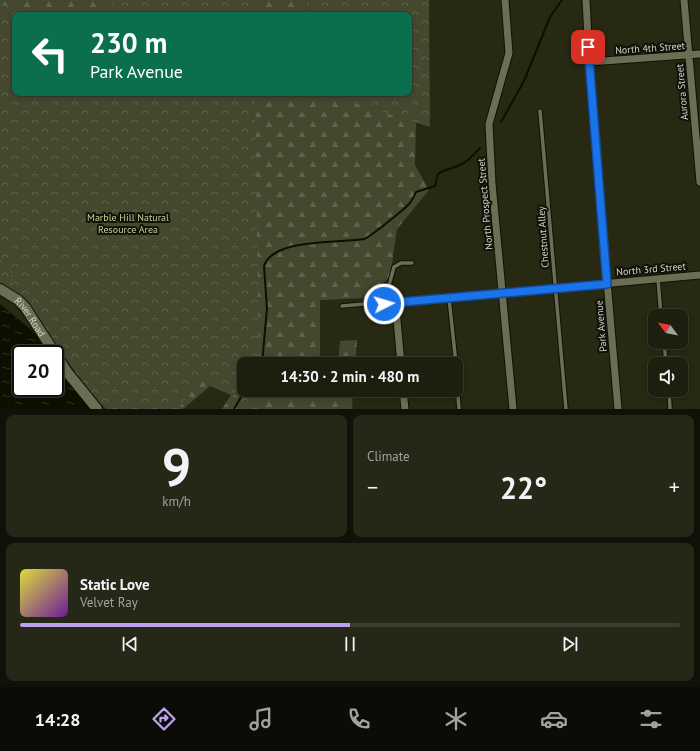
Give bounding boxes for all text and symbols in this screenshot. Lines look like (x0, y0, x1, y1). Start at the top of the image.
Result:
text: 230 m (90, 24, 167, 61)
icon: left (24, 28, 76, 80)
pin (571, 30, 605, 64)
icon: arrive (577, 36, 599, 58)
street label: North 4th Street (615, 39, 686, 57)
text: Park Avenue (90, 60, 183, 83)
street label: Aurora Street (673, 63, 691, 121)
street label: North Prospect Street (474, 157, 495, 250)
street label: Chestnut Alley (534, 205, 552, 268)
park label: Marble Hill Natural Resource Area (87, 211, 169, 236)
street label: North 3rd Street (616, 259, 687, 279)
position arrow (363, 283, 405, 325)
street label: River Road (12, 294, 49, 339)
street label: Park Avenue (592, 300, 610, 352)
north arrow (648, 309, 688, 349)
map controls (648, 309, 688, 397)
speed limit sign: 20 (12, 345, 64, 397)
button: sound (648, 357, 688, 397)
text: 14:30 · 2 min · 480 m (281, 367, 419, 386)
text: 9 (162, 433, 191, 500)
text: Climate (367, 448, 410, 465)
text: 22° (500, 468, 547, 507)
text: − (367, 473, 378, 501)
text: + (669, 473, 680, 501)
text: km/h (162, 493, 191, 510)
text: Static Love (80, 575, 150, 594)
text: Velvet Ray (80, 594, 138, 611)
icon: previous (119, 633, 141, 655)
icon: pause (339, 633, 361, 655)
icon: next (559, 633, 581, 655)
icon: directions (150, 705, 178, 733)
icon: music (247, 705, 275, 733)
icon: phone (345, 705, 373, 733)
icon: climate (442, 705, 470, 733)
icon: car (540, 705, 568, 733)
icon: filters (637, 705, 665, 733)
text: 14:28 (35, 708, 80, 731)

